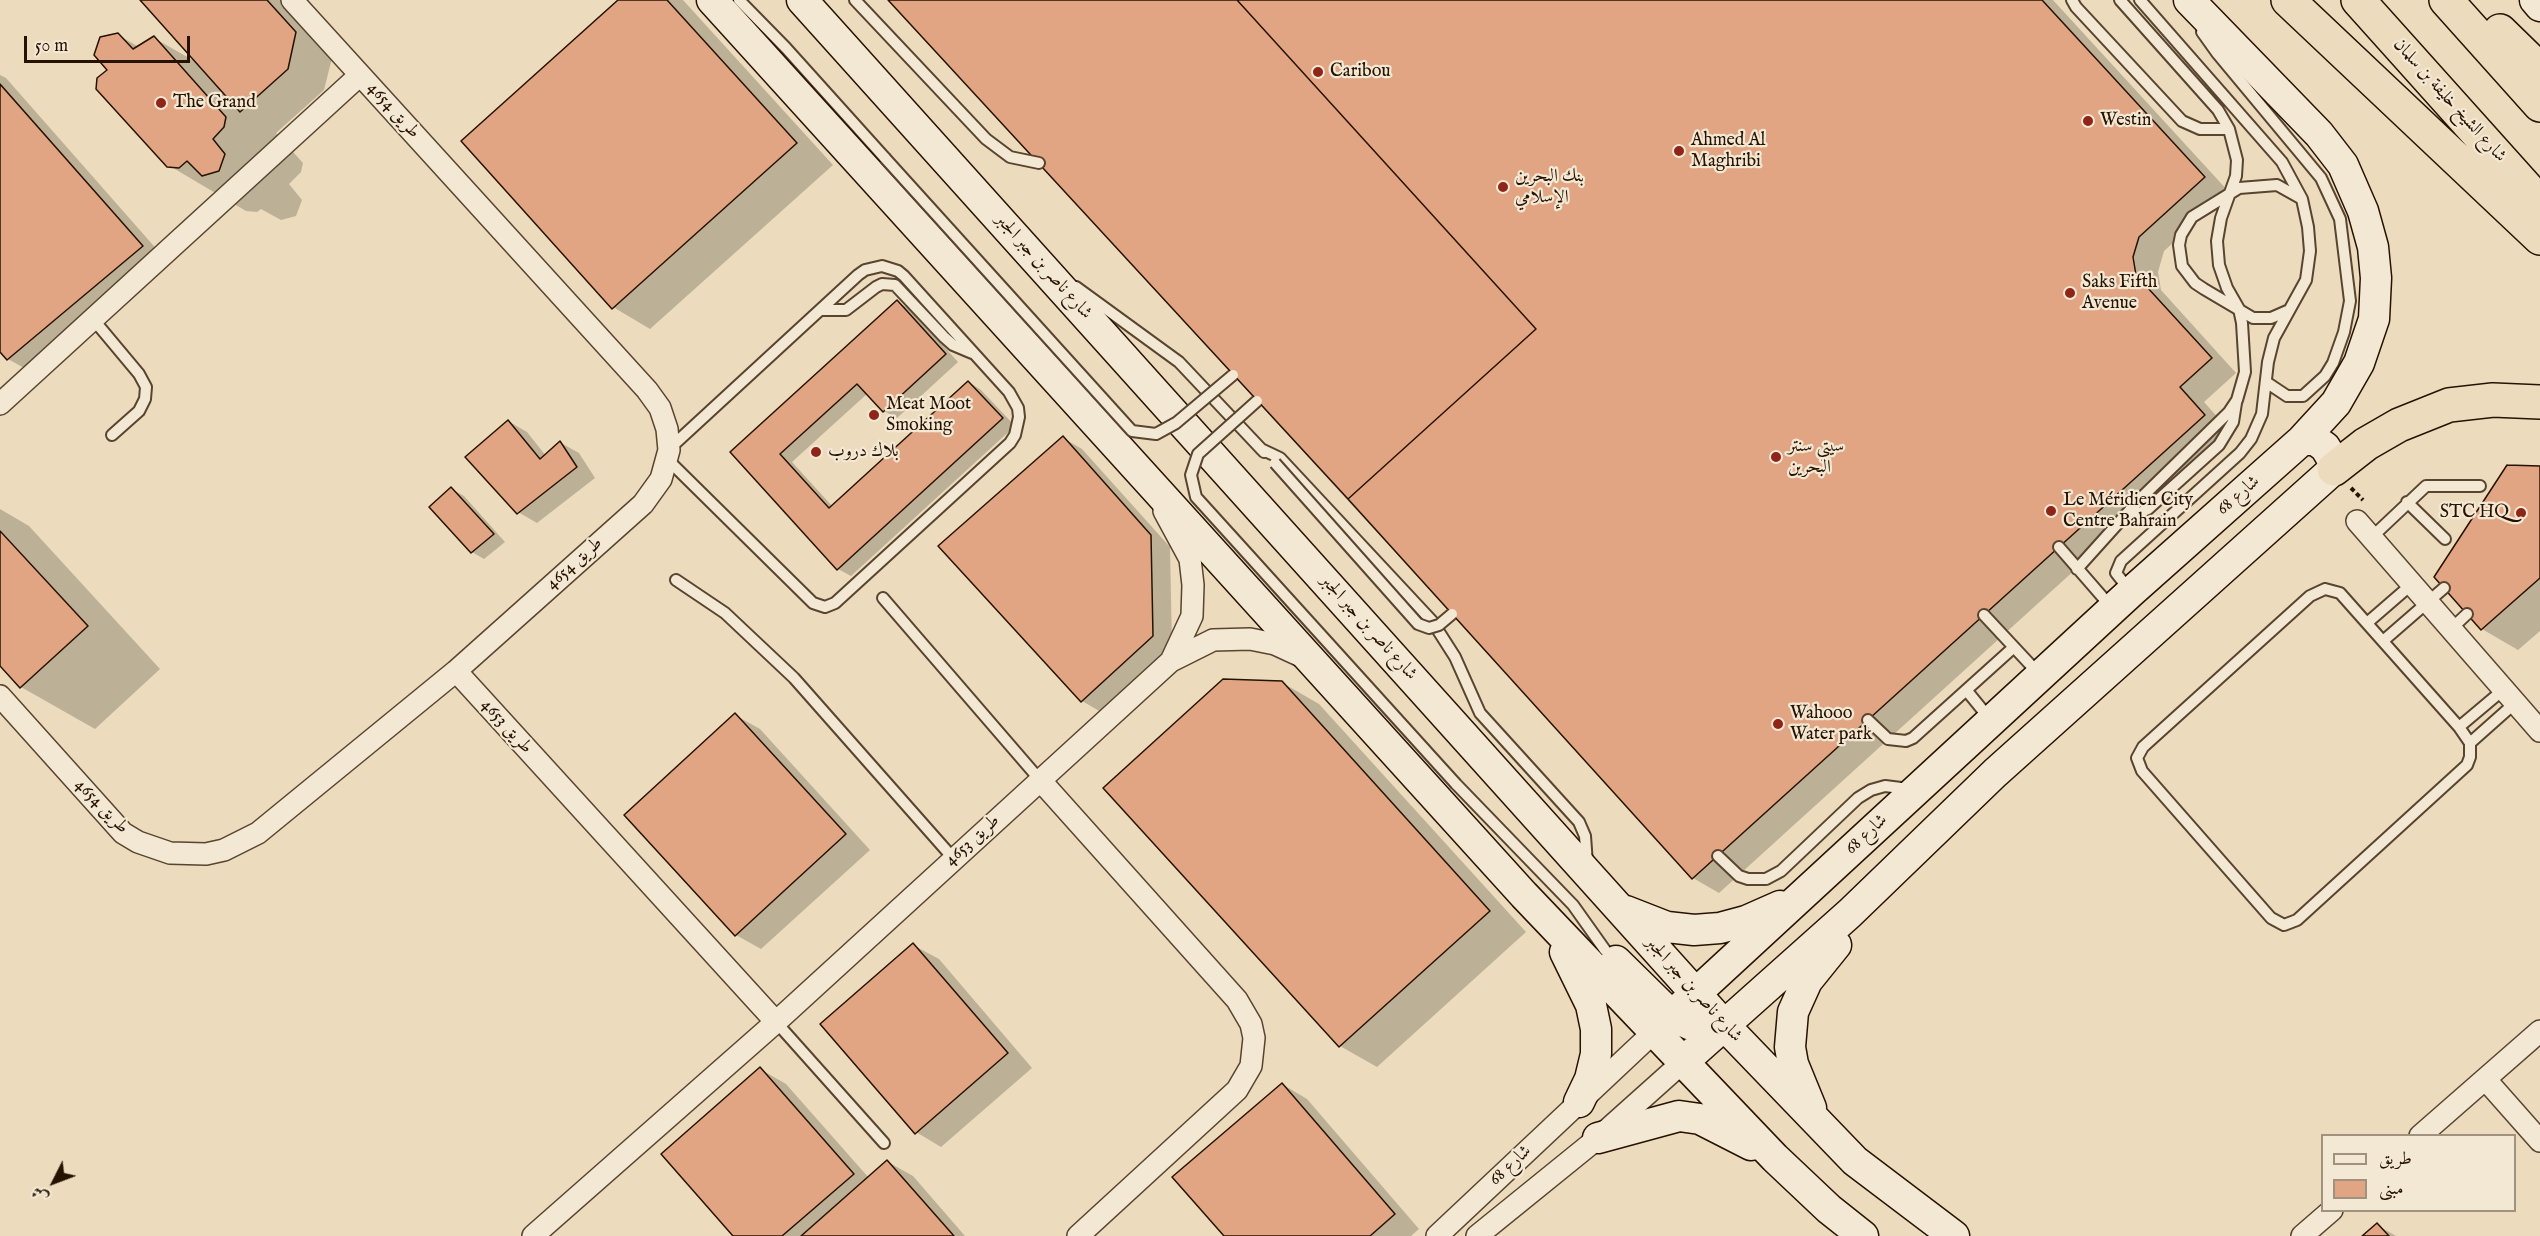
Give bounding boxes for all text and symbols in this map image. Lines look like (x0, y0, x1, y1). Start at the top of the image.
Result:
scale bar (27, 24, 194, 62)
text: 50 m (35, 35, 68, 58)
street label: شارع الشيخ خليفة بن سلمان (2388, 35, 2510, 167)
place label: Caribou (1330, 61, 1391, 83)
marker: Caribou (1311, 65, 1325, 79)
street label: طريق 4654 (362, 78, 424, 144)
place label: The Grand (173, 92, 256, 114)
marker: The Grand (154, 96, 168, 110)
place label: Westin (2100, 110, 2151, 132)
marker: Westin (2081, 114, 2095, 128)
place label: Ahmed Al Maghribi (1691, 130, 1765, 172)
marker: Ahmed Al Maghribi (1672, 144, 1686, 158)
place label: بنك البحرين الإسلامي (1515, 166, 1584, 208)
marker: بنك البحرين الإسلامي (1496, 180, 1510, 194)
street label: شارع ناصر بن جبر الجبر (990, 210, 1096, 324)
place label: Saks Fifth Avenue (2082, 272, 2157, 314)
marker: Saks Fifth Avenue (2063, 286, 2077, 300)
place label: Meat Moot Smoking (886, 394, 971, 436)
marker: Meat Moot Smoking (867, 408, 881, 422)
place label: سيتي سنتر البحرين (1788, 436, 1844, 478)
place label: بلاك دروب (828, 441, 899, 463)
marker: بلاك دروب (809, 445, 823, 459)
marker: سيتي سنتر البحرين (1769, 450, 1783, 464)
street label: شارع 68 (2213, 472, 2265, 520)
place label: Le Méridien City Centre Bahrain (2063, 490, 2193, 532)
place label: STC HQ (2440, 502, 2509, 524)
marker: Le Méridien City Centre Bahrain (2044, 504, 2058, 518)
marker: STC HQ (2514, 506, 2528, 520)
street label: طريق 4654 (542, 533, 608, 595)
street label: شارع ناصر بن جبر الجبر (1315, 571, 1421, 685)
street label: طريق 4653 (476, 695, 536, 759)
place label: Wahooo Water park (1790, 703, 1873, 746)
marker: Wahooo Water park (1771, 717, 1785, 731)
street label: طريق 4654 (69, 775, 133, 839)
street label: شارع 68 (1841, 810, 1893, 860)
street label: طريق 4653 (941, 811, 1005, 871)
street label: شارع ناصر بن جبر الجبر (1640, 933, 1746, 1047)
legend (2321, 1134, 2516, 1212)
street label: شارع 68 (1485, 1141, 1537, 1191)
text: طريق (2379, 1148, 2412, 1171)
north arrow (24, 1152, 84, 1212)
text: مبنى (2379, 1178, 2404, 1201)
text: ش (28, 1181, 53, 1207)

